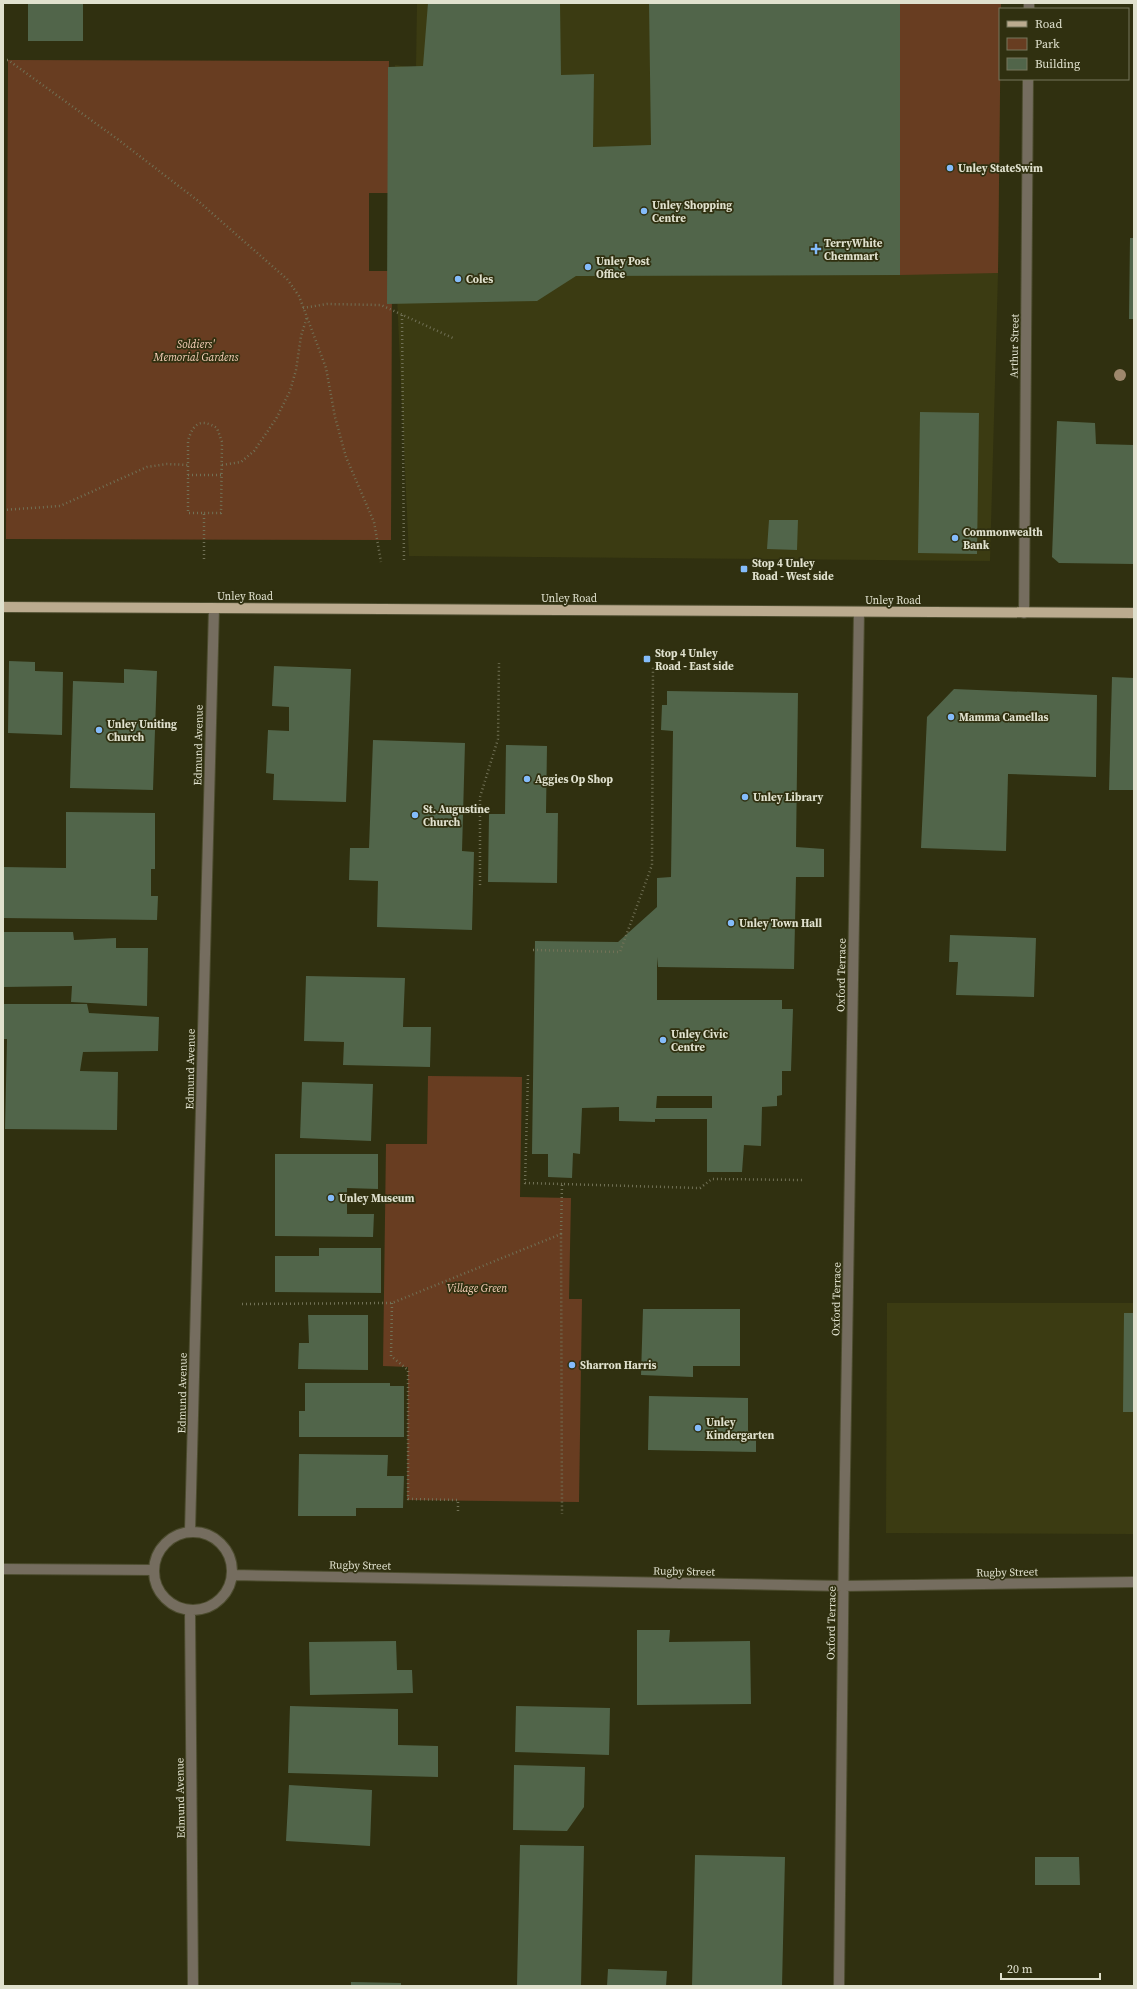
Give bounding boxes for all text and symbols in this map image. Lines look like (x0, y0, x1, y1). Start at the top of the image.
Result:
legend (999, 8, 1129, 80)
text: Road (1035, 16, 1062, 32)
text: Park (1035, 36, 1060, 52)
text: Building (1035, 56, 1080, 72)
place label: Unley StateSwim (958, 161, 1043, 176)
marker: Unley StateSwim (945, 163, 955, 173)
place label: Unley Shopping Centre (652, 198, 732, 226)
marker: Unley Shopping Centre (639, 206, 649, 216)
place label: TerryWhite Chemmart (824, 236, 883, 264)
marker: TerryWhite Chemmart (811, 244, 821, 254)
place label: Unley Post Office (596, 254, 651, 282)
marker: Unley Post Office (583, 262, 593, 272)
place label: Coles (466, 272, 493, 287)
marker: Coles (453, 274, 463, 284)
street label: Arthur Street (1006, 313, 1023, 378)
park label: Soldiers' Memorial Gardens (153, 337, 239, 365)
place label: Commonwealth Bank (963, 525, 1043, 553)
marker: Commonwealth Bank (950, 533, 960, 543)
place label: Stop 4 Unley Road - West side (752, 556, 834, 584)
marker: Stop 4 Unley Road - West side (739, 564, 749, 574)
street label: Unley Road (217, 589, 274, 604)
street label: Unley Road (541, 591, 598, 606)
street label: Unley Road (865, 593, 922, 608)
place label: Stop 4 Unley Road - East side (655, 646, 734, 674)
marker: Stop 4 Unley Road - East side (642, 654, 652, 664)
street label: Edmund Avenue (190, 704, 207, 785)
place label: Mamma Camellas (959, 710, 1049, 725)
marker: Mamma Camellas (946, 712, 956, 722)
place label: Unley Uniting Church (107, 717, 177, 745)
marker: Unley Uniting Church (94, 725, 104, 735)
place label: Aggies Op Shop (535, 772, 613, 787)
marker: Aggies Op Shop (522, 774, 532, 784)
place label: Unley Library (753, 790, 823, 805)
marker: Unley Library (740, 792, 750, 802)
place label: St. Augustine Church (423, 802, 490, 830)
marker: St. Augustine Church (410, 810, 420, 820)
place label: Unley Town Hall (739, 916, 823, 931)
marker: Unley Town Hall (726, 918, 736, 928)
street label: Oxford Terrace (833, 938, 850, 1012)
place label: Unley Civic Centre (671, 1027, 728, 1055)
street label: Edmund Avenue (182, 1028, 199, 1109)
marker: Unley Civic Centre (658, 1035, 668, 1045)
place label: Unley Museum (339, 1191, 415, 1206)
marker: Unley Museum (326, 1193, 336, 1203)
street label: Oxford Terrace (828, 1262, 845, 1336)
park label: Village Green (447, 1281, 508, 1296)
street label: Edmund Avenue (174, 1352, 191, 1433)
place label: Sharron Harris (580, 1358, 657, 1373)
marker: Sharron Harris (567, 1360, 577, 1370)
place label: Unley Kindergarten (706, 1415, 775, 1443)
marker: Unley Kindergarten (693, 1423, 703, 1433)
street label: Rugby Street (329, 1557, 391, 1574)
street label: Rugby Street (653, 1563, 715, 1580)
street label: Rugby Street (976, 1564, 1038, 1581)
street label: Oxford Terrace (823, 1586, 840, 1660)
street label: Edmund Avenue (172, 1757, 189, 1838)
scale bar (1001, 1955, 1100, 1981)
text: 20 m (1007, 1961, 1033, 1977)

